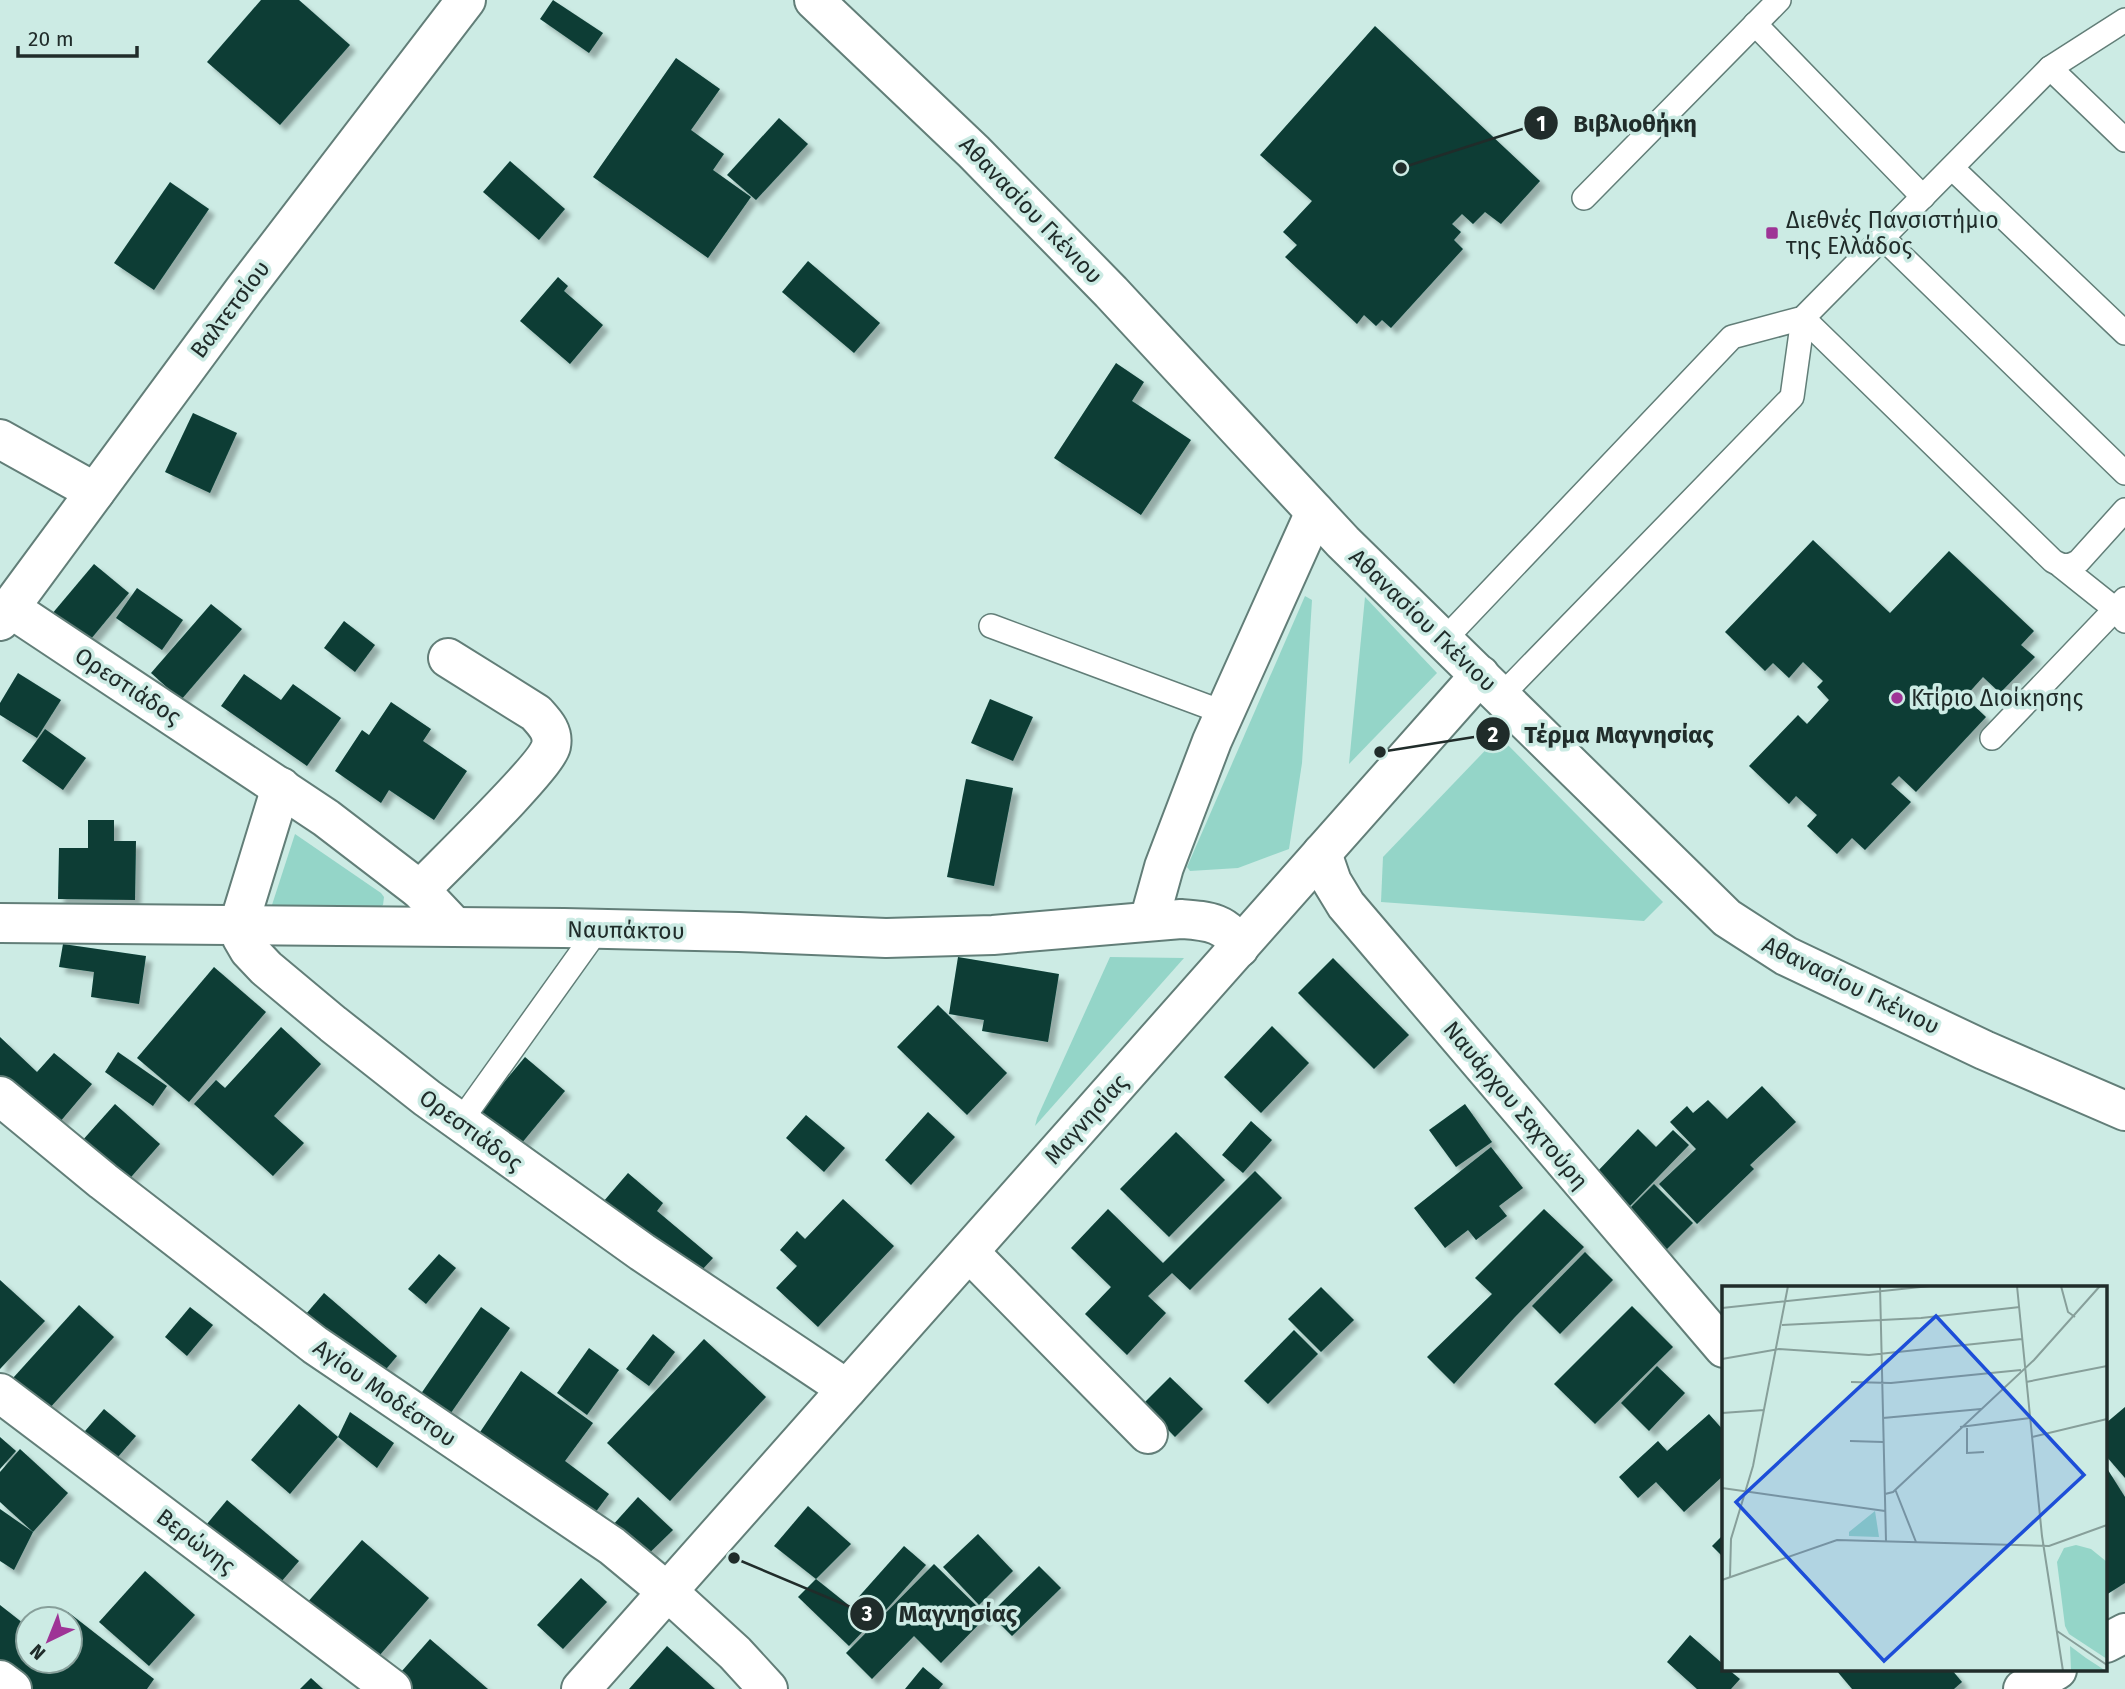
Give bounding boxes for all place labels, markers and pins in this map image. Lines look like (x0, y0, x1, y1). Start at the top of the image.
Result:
callout: Βιβλιοθήκη (1524, 101, 1711, 146)
place label: Διεθνές Πανσιστήμιο της Ελλάδος (1785, 206, 1999, 260)
marker: Διεθνές Πανσιστήμιο της Ελλάδος (1764, 225, 1780, 241)
place label: Κτίριο Διοίκησης (1911, 684, 2083, 712)
marker: Κτίριο Διοίκησης (1889, 690, 1905, 706)
callout: Τέρμα Μαγνησίας (1475, 712, 1728, 757)
callout: Μαγνησίας (850, 1591, 1031, 1636)

